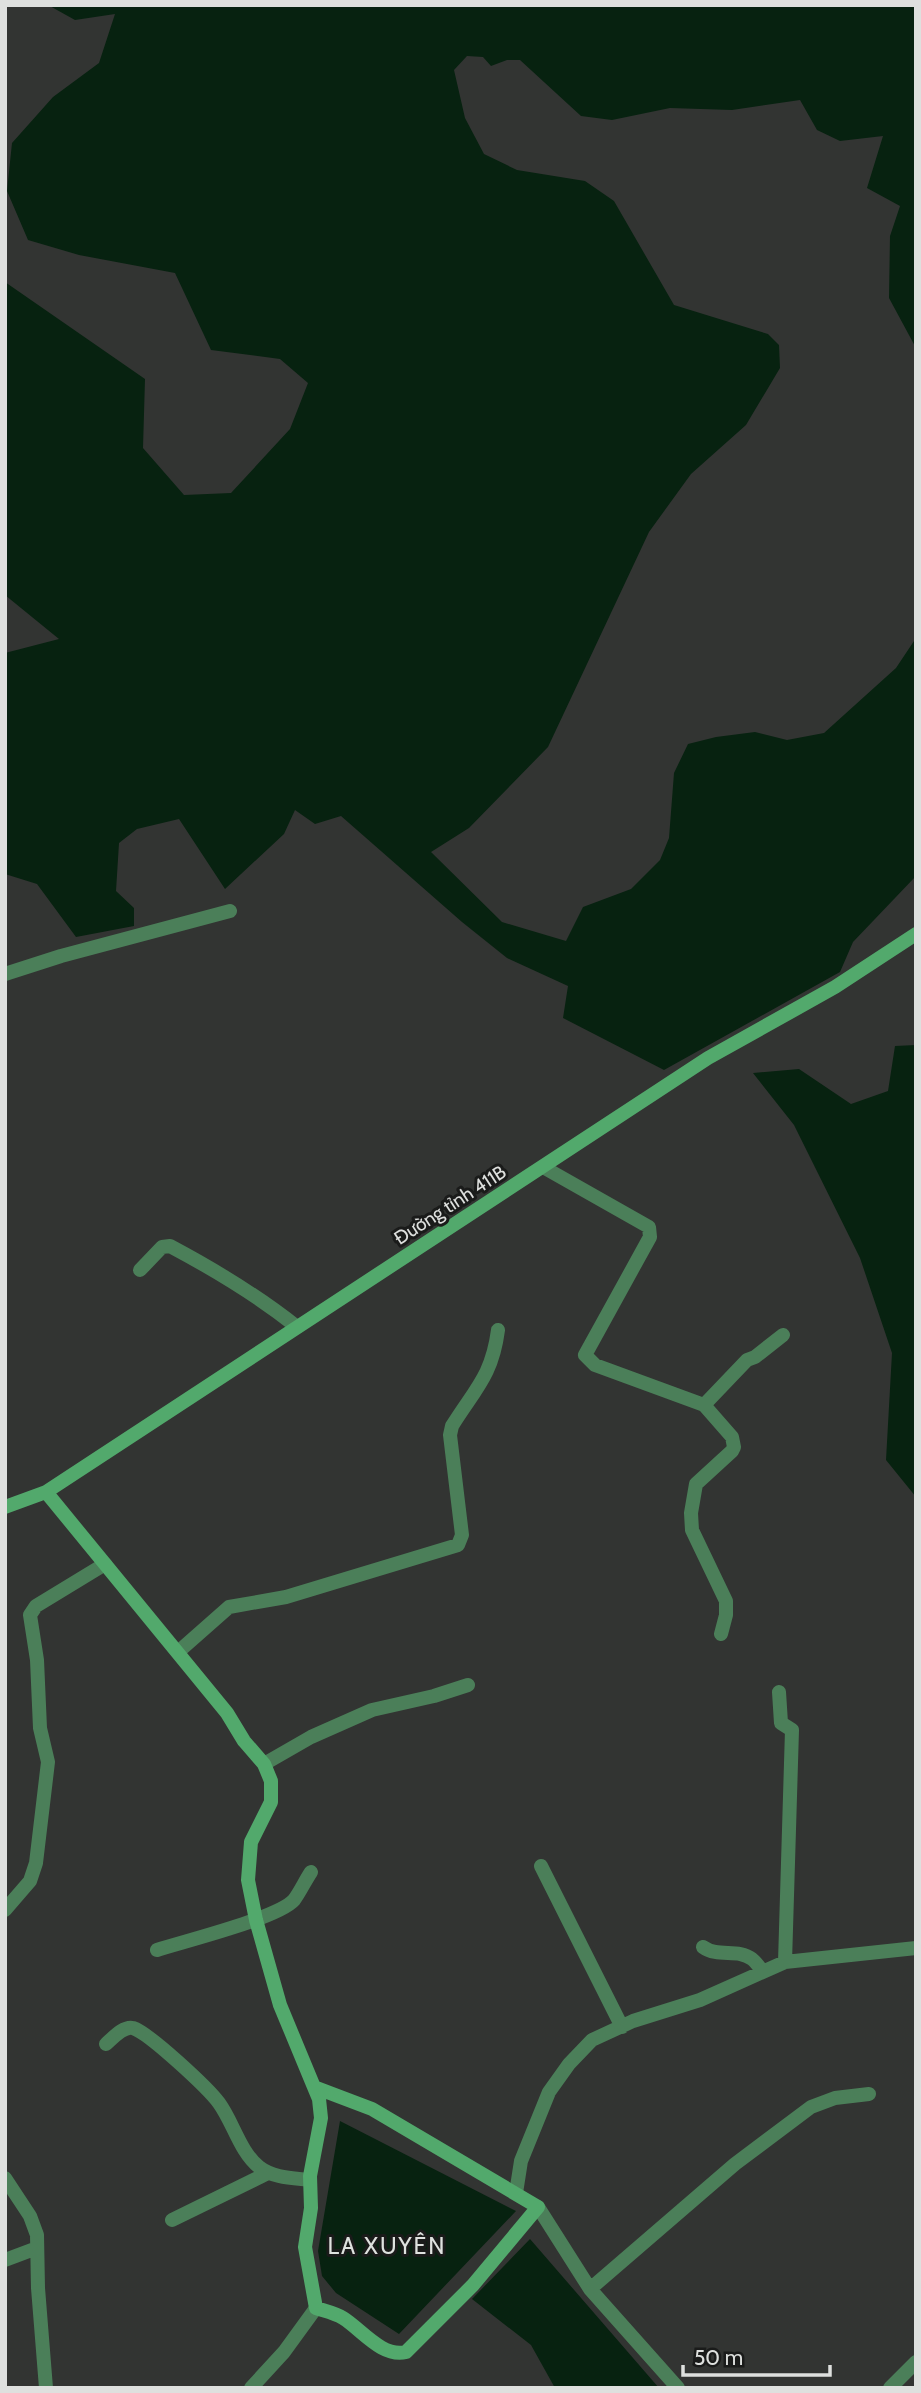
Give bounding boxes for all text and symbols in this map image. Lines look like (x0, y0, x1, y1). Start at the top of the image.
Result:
street label: Đường tỉnh 411B (390, 1160, 510, 1250)
district label: LA XUYÊN (327, 2232, 447, 2260)
scale bar (683, 2334, 830, 2378)
text: 50 m (694, 2345, 743, 2370)

